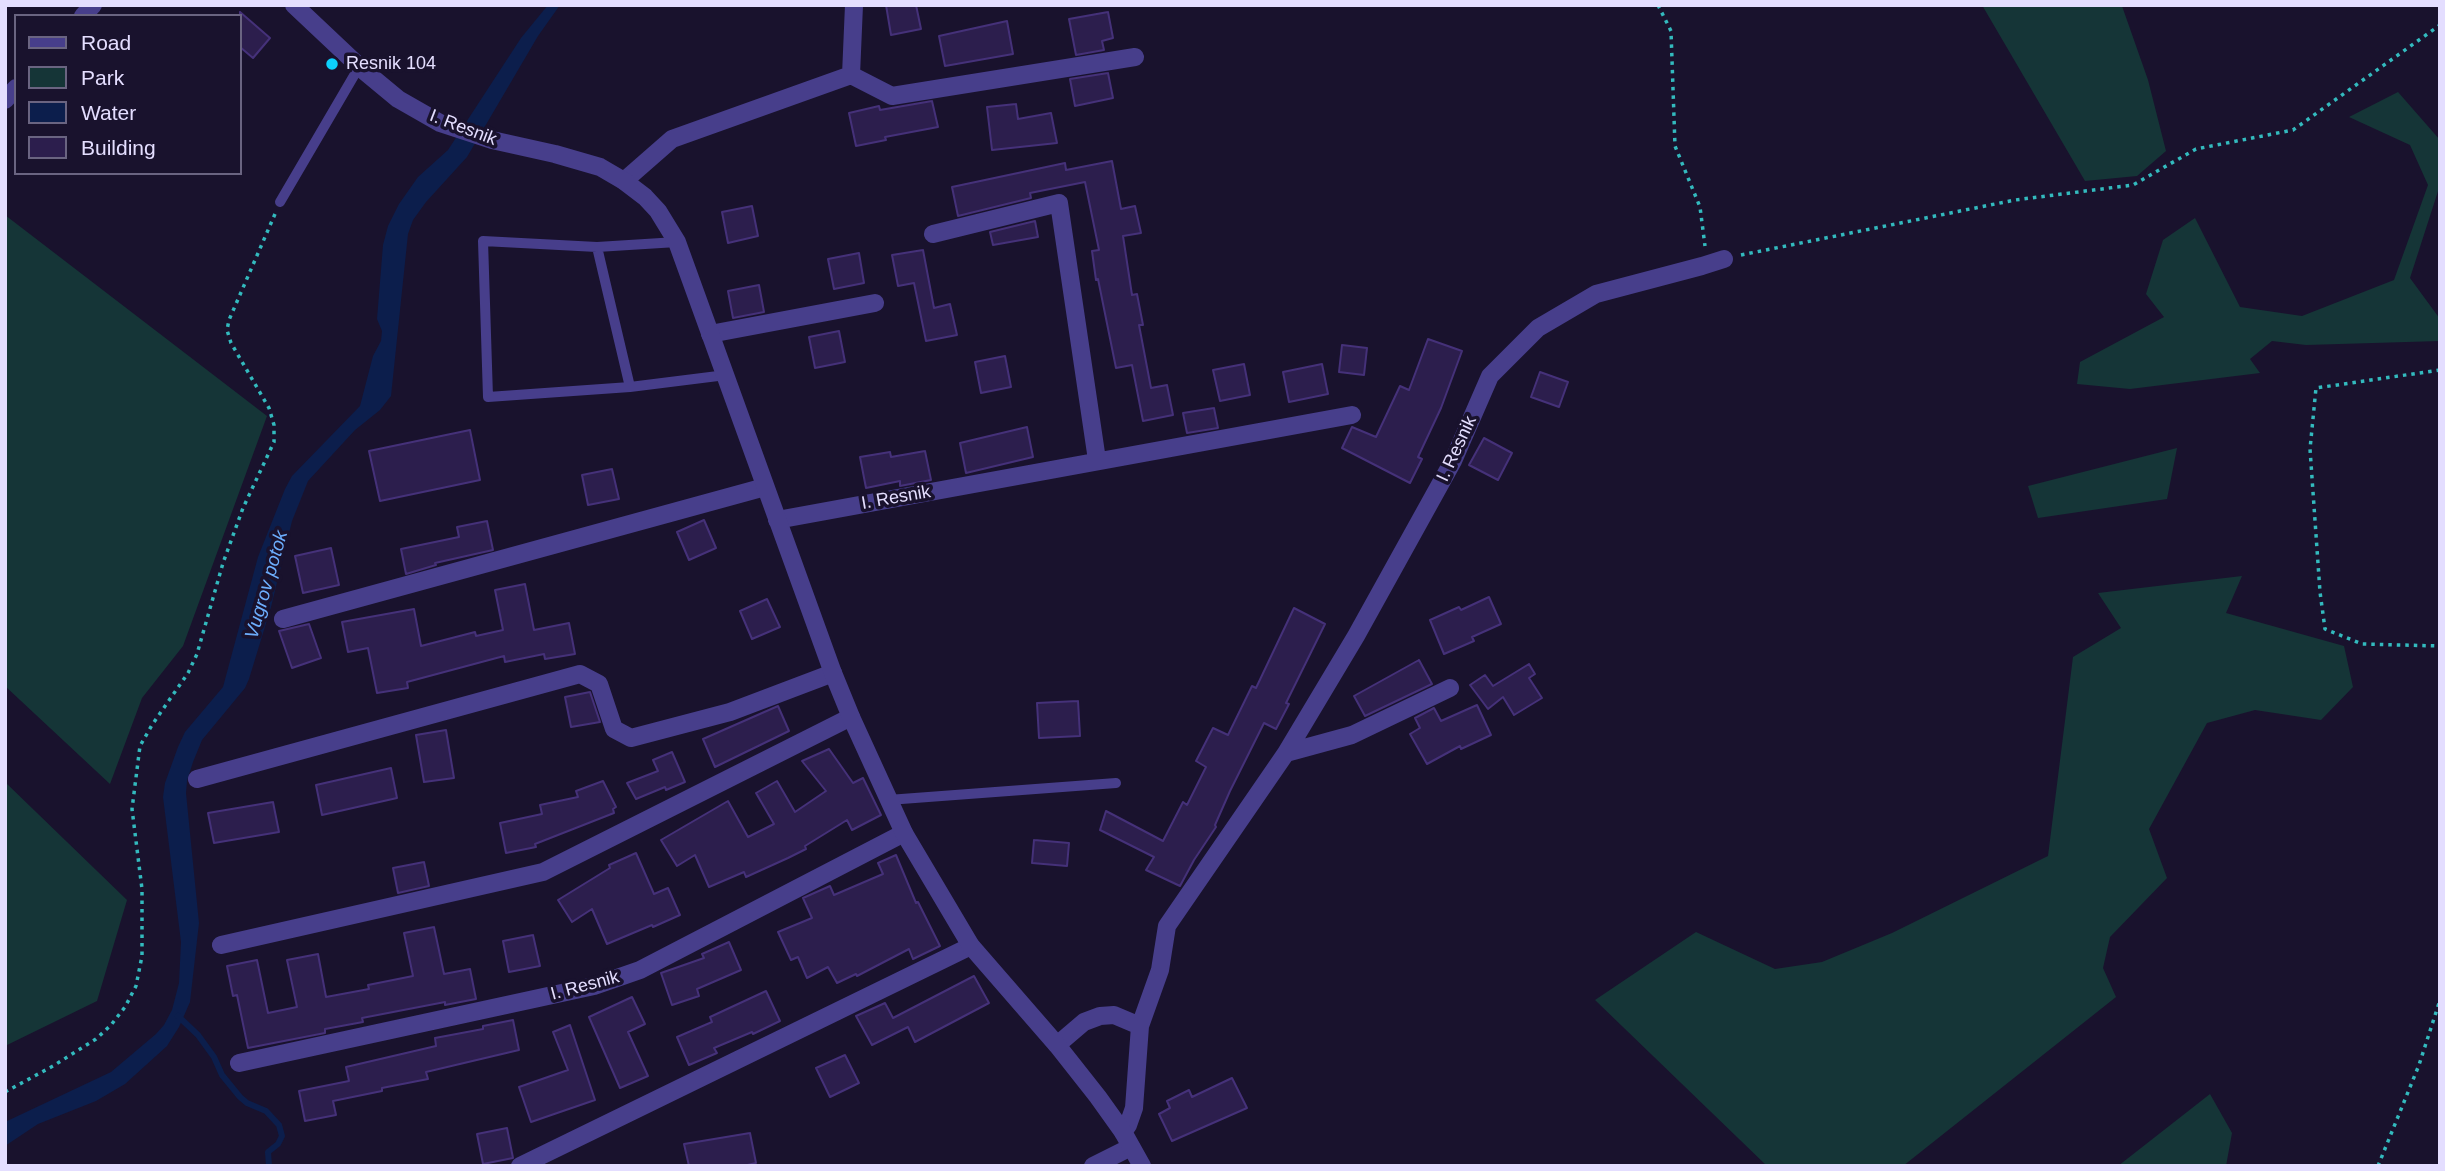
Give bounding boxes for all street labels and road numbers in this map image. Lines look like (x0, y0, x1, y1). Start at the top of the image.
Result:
street label: I. Resnik (426, 105, 500, 151)
street label: I. Resnik (1432, 413, 1482, 485)
street label: I. Resnik (860, 481, 932, 515)
street label: I. Resnik (548, 967, 622, 1005)

